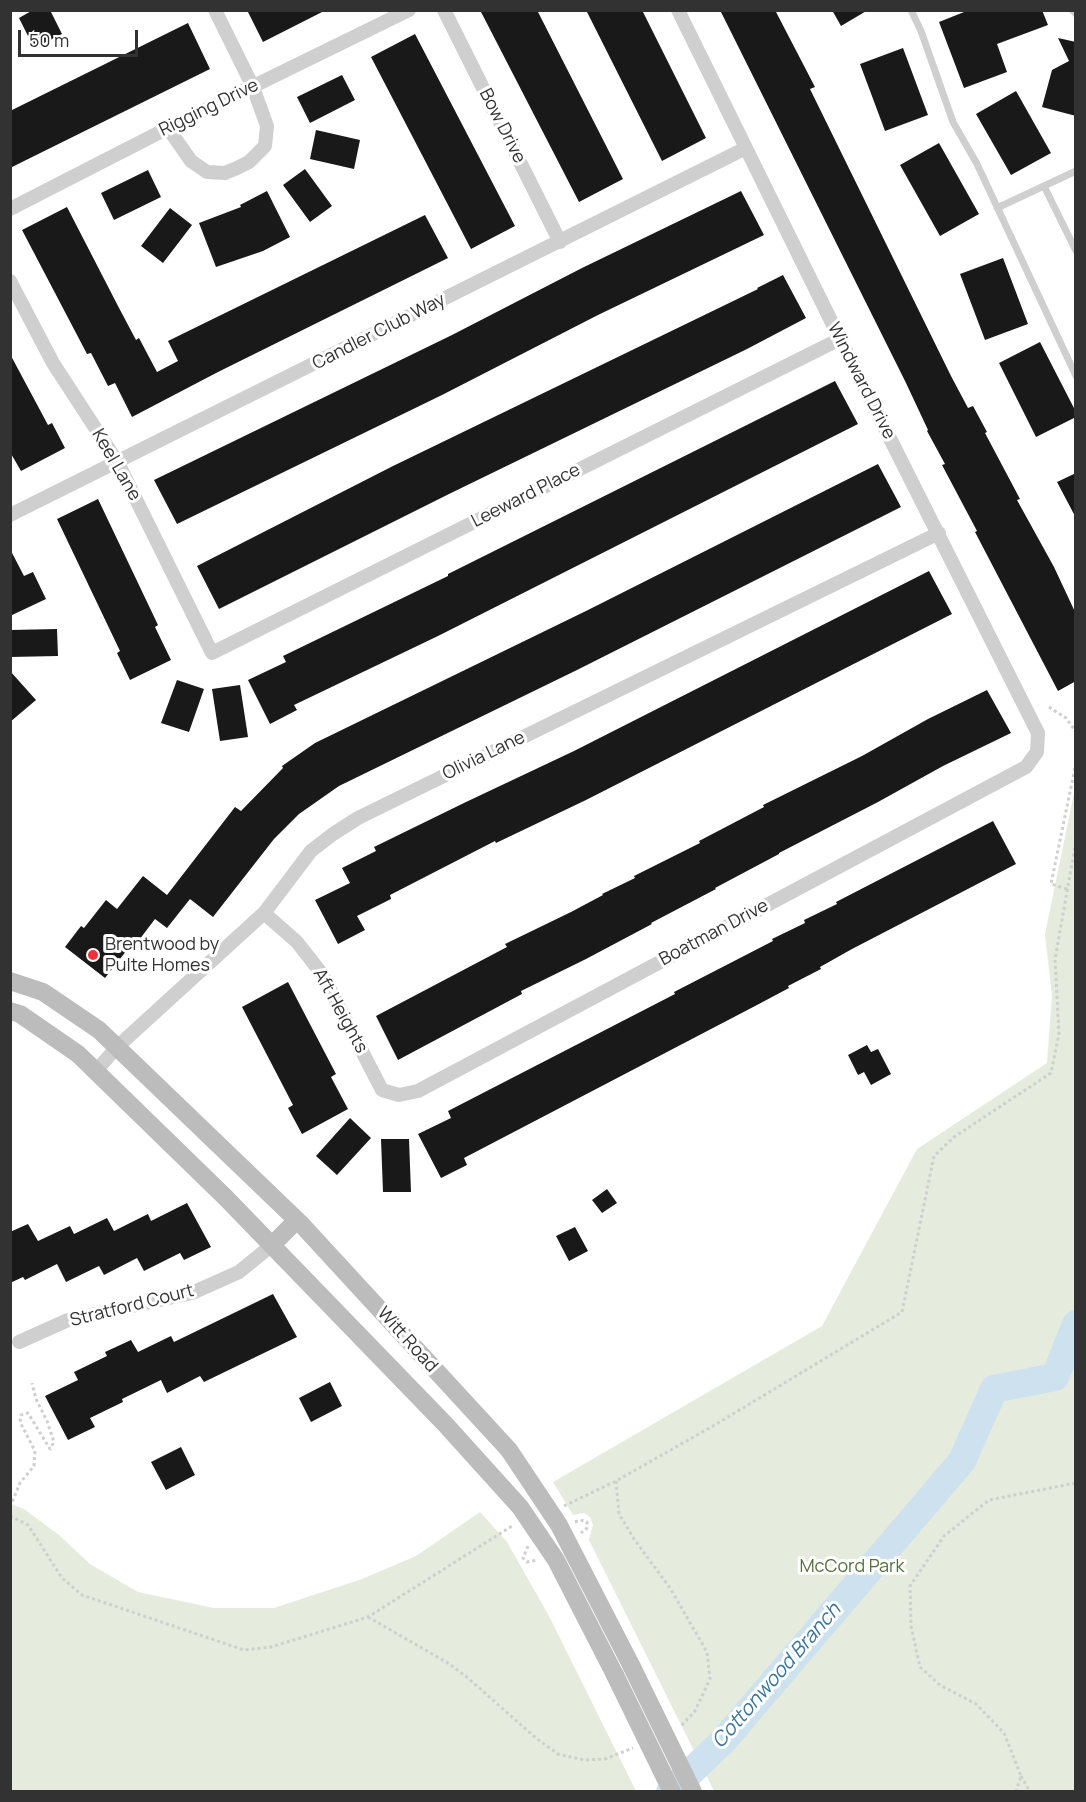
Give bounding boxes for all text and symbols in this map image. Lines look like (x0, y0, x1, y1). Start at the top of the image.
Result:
scale bar (21, 18, 141, 56)
text: 50 m (29, 28, 69, 52)
street label: Rigging Drive (156, 75, 262, 141)
street label: Bow Drive (474, 85, 530, 167)
street label: Candler Club Way (309, 289, 449, 375)
street label: Windward Drive (822, 319, 900, 443)
street label: Keel Lane (87, 425, 145, 505)
street label: Leeward Place (468, 459, 584, 533)
street label: Olivia Lane (439, 727, 529, 785)
street label: Boatman Drive (656, 895, 772, 971)
place label: Brentwood by Pulte Homes (105, 934, 219, 976)
marker: Brentwood by Pulte Homes (86, 948, 100, 962)
street label: Aft Heights (308, 965, 372, 1057)
street label: Stratford Court (68, 1280, 196, 1332)
street label: Witt Road (372, 1303, 442, 1377)
park label: McCord Park (799, 1556, 905, 1578)
water label: Cottonwood Branch (708, 1599, 846, 1753)

